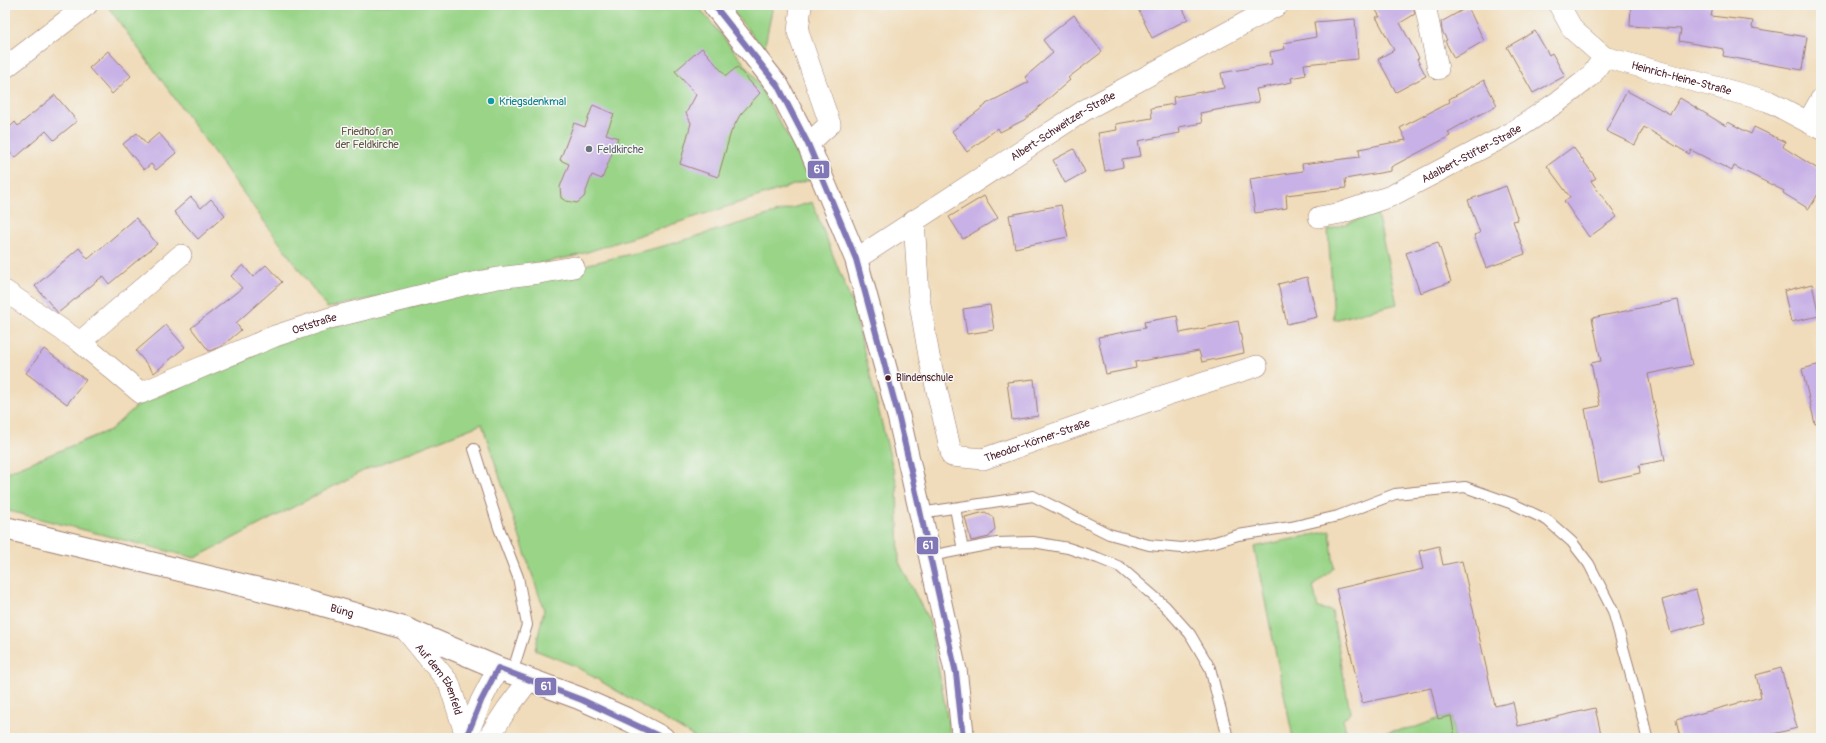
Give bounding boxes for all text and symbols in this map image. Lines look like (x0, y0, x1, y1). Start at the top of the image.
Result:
street label: Heinrich-Heine-Straße (1630, 58, 1733, 98)
street label: Albert-Schweitzer-Straße (1008, 88, 1118, 163)
place label: Kriegsdenkmal (499, 95, 566, 108)
marker: Kriegsdenkmal (486, 96, 496, 106)
street label: Adalbert-Stifter-Straße (1419, 121, 1524, 185)
park label: Friedhof an der Feldkirche (335, 125, 399, 151)
place label: Feldkirche (597, 143, 644, 156)
marker: Feldkirche (584, 144, 594, 154)
line badge: 61 (807, 160, 830, 179)
text: 61 (814, 163, 824, 176)
street label: Oststraße (290, 310, 338, 337)
place label: Blindenschule (896, 372, 953, 384)
marker: Blindenschule (883, 373, 893, 383)
street label: Theodor-Körner-Straße (983, 416, 1092, 465)
line badge: 61 (916, 536, 939, 555)
text: 61 (923, 539, 933, 552)
street label: Büng (329, 601, 356, 620)
street label: Auf dem Ebenfeld (413, 641, 465, 716)
line badge: 61 (534, 677, 557, 696)
text: 61 (541, 680, 551, 693)

